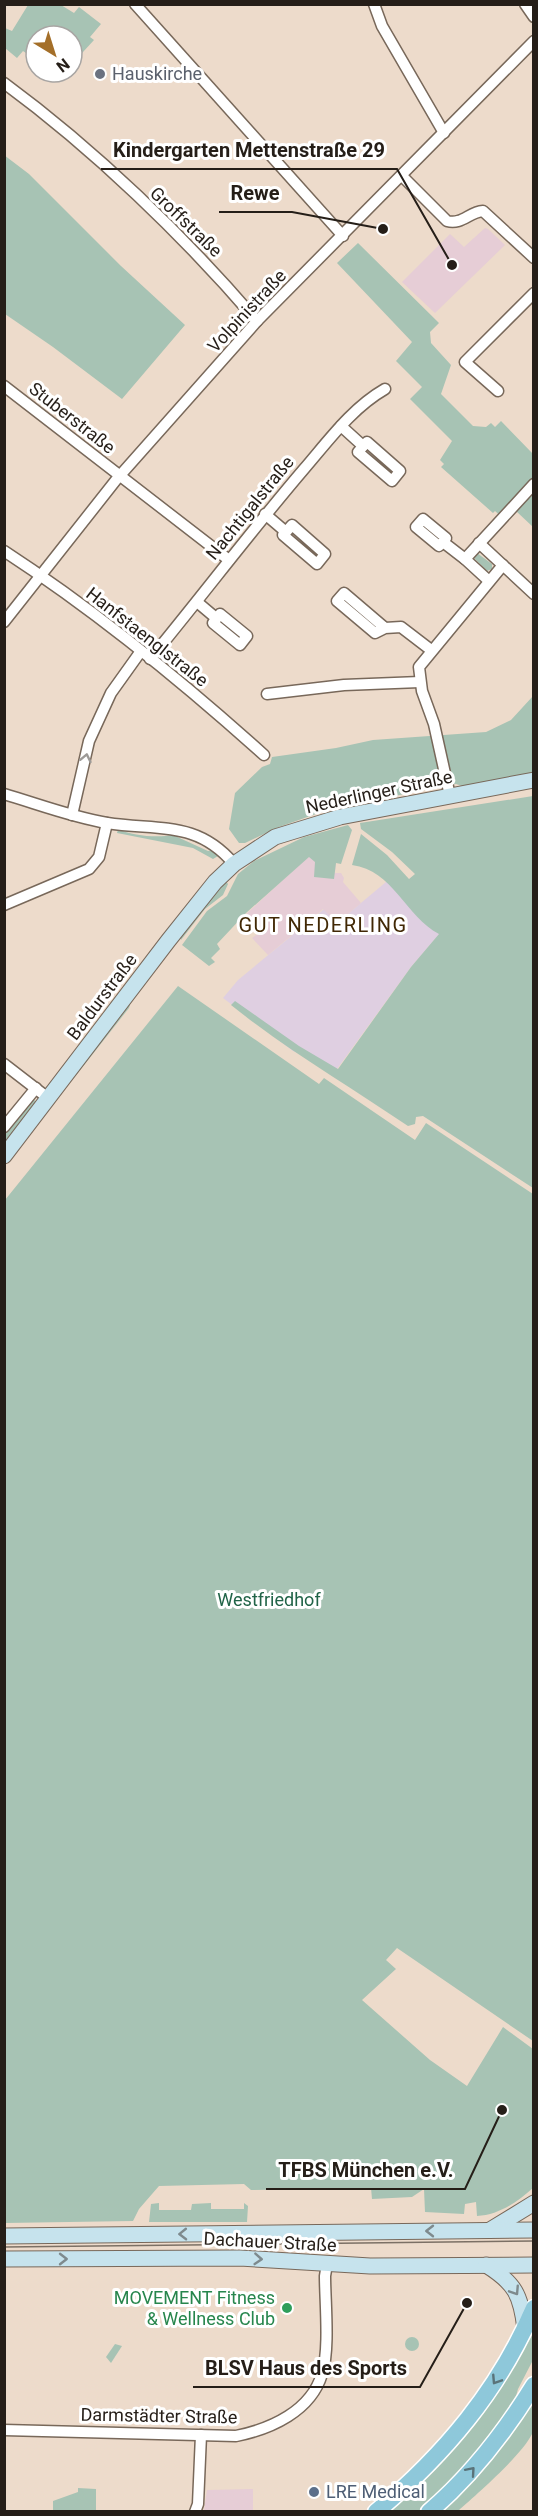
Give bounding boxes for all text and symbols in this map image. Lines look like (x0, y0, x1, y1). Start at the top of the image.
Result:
north arrow (24, 24, 84, 84)
text: N (53, 54, 73, 76)
place label: Hauskirche (112, 63, 202, 84)
marker: Hauskirche (93, 67, 107, 81)
callout: Kindergarten Mettenstraße 29 (101, 131, 397, 169)
text: Kindergarten Mettenstraße 29 (113, 138, 385, 162)
callout: Rewe (219, 174, 292, 212)
text: Rewe (230, 181, 280, 205)
street label: Groffstraße (146, 182, 227, 261)
street label: Volpinistraße (203, 265, 290, 356)
street label: Stuberstraße (25, 378, 119, 458)
street label: Nachtigalstraße (201, 452, 298, 564)
street label: Hanfstaenglstraße (82, 583, 212, 691)
one-way arrow (78, 753, 91, 763)
street label: Nederlinger Straße (304, 766, 454, 817)
district label: GUT NEDERLING (238, 913, 408, 937)
street label: Baldurstraße (62, 949, 141, 1044)
park label: Westfriedhof (217, 1589, 321, 1610)
callout: TFBS München e.V. (266, 2151, 465, 2189)
text: TFBS München e.V. (278, 2158, 454, 2182)
one-way arrow (425, 2225, 434, 2237)
one-way arrow (178, 2227, 187, 2240)
street label: Dachauer Straße (203, 2228, 337, 2255)
one-way arrow (58, 2252, 67, 2265)
one-way arrow (253, 2253, 262, 2266)
one-way arrow (507, 2285, 518, 2296)
place label: MOVEMENT Fitness & Wellness Club (114, 2287, 275, 2329)
marker: MOVEMENT Fitness & Wellness Club (280, 2301, 294, 2315)
callout: BLSV Haus des Sports (193, 2349, 420, 2387)
text: BLSV Haus des Sports (205, 2356, 407, 2380)
one-way arrow (492, 2374, 504, 2384)
street label: Darmstädter Straße (80, 2404, 238, 2427)
one-way arrow (464, 2467, 475, 2477)
place label: LRE Medical (326, 2481, 425, 2502)
marker: LRE Medical (307, 2485, 321, 2499)

